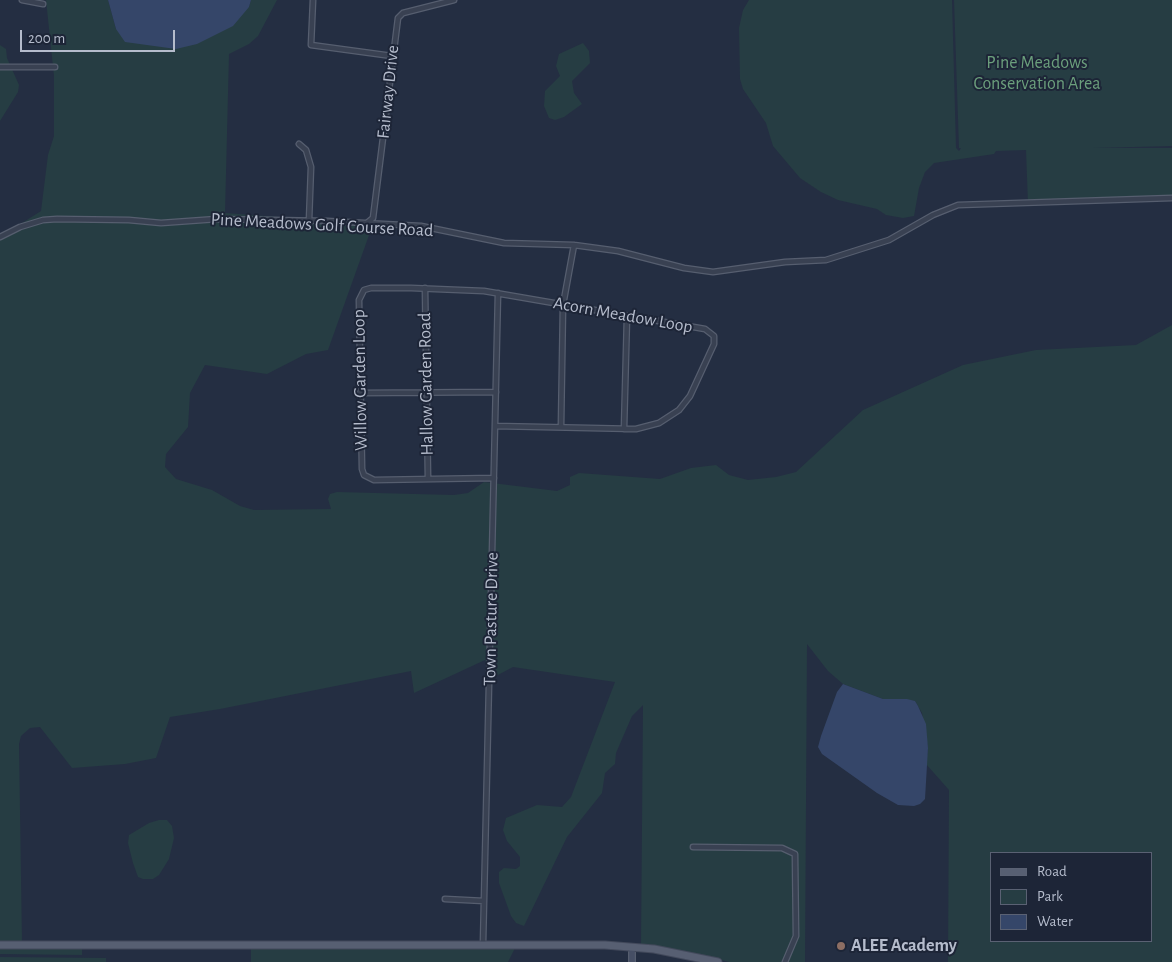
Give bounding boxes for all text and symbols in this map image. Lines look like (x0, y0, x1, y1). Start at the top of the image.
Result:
scale bar (22, 20, 178, 52)
text: 200 m (28, 31, 65, 46)
street label: Fairway Drive (372, 44, 404, 140)
park label: Pine Meadows Conservation Area (973, 52, 1101, 94)
street label: Pine Meadows Golf Course Road (210, 208, 434, 242)
street label: Acorn Meadow Loop (552, 292, 694, 338)
street label: Willow Garden Loop (348, 309, 372, 451)
street label: Hallow Garden Road (414, 312, 438, 456)
street label: Town Pasture Drive (479, 552, 503, 686)
legend (990, 852, 1152, 942)
text: Road (1037, 864, 1067, 879)
text: Park (1037, 889, 1063, 904)
text: Water (1037, 914, 1073, 929)
place label: ALEE Academy (851, 935, 957, 957)
marker: ALEE Academy (835, 940, 847, 952)

